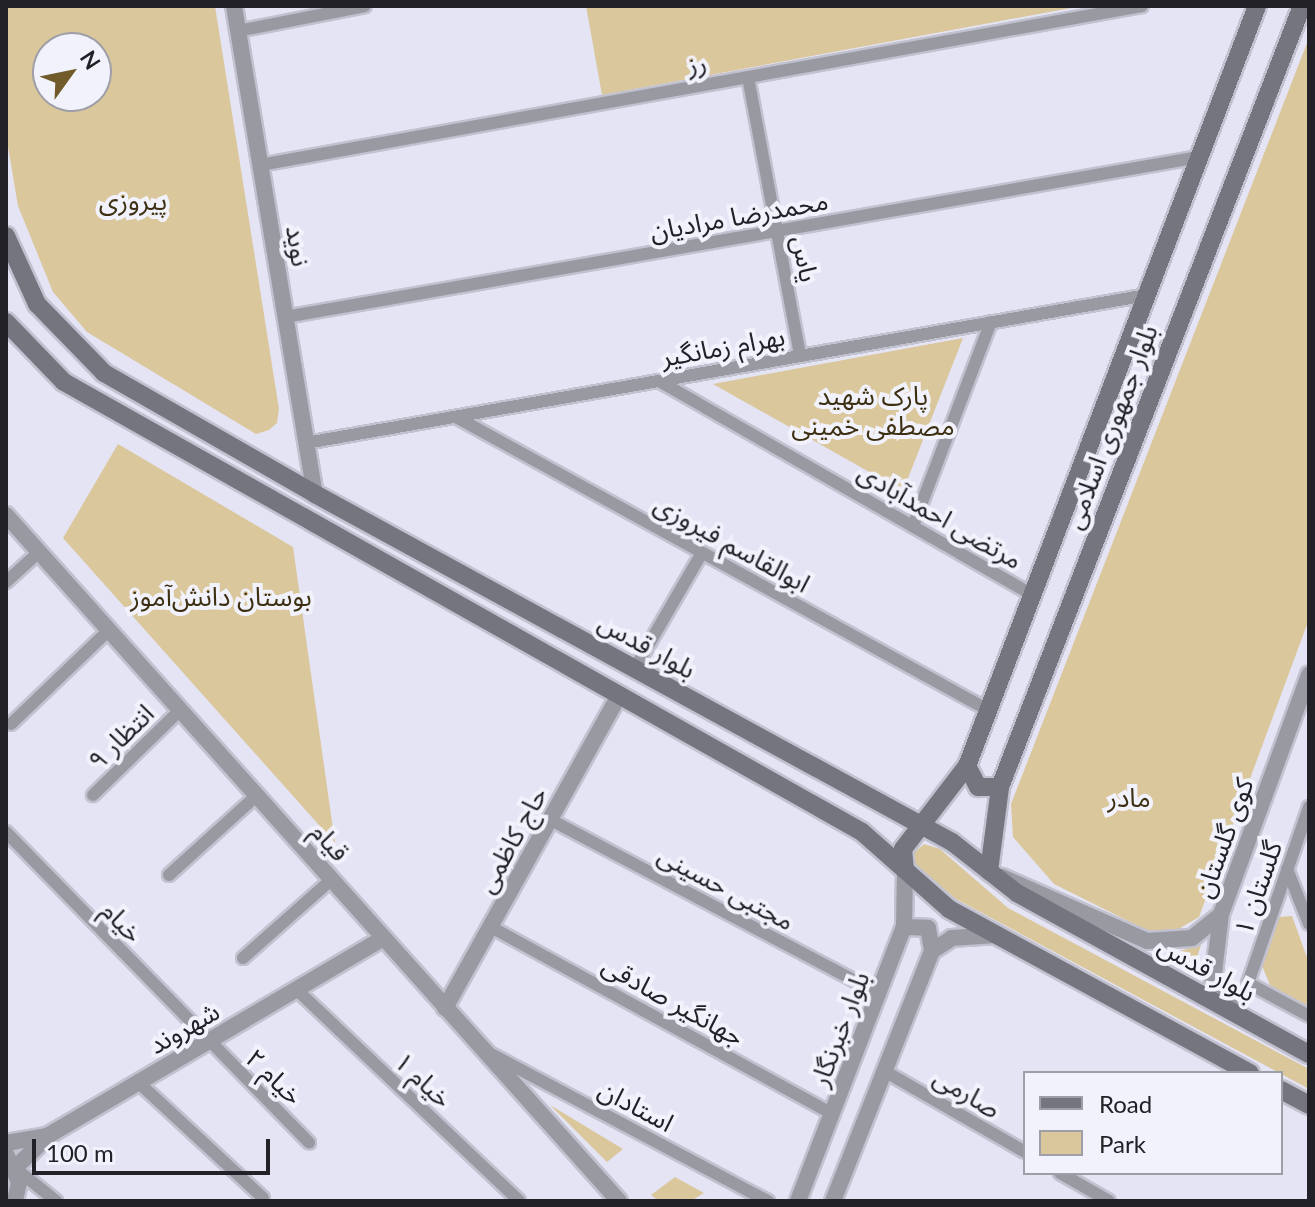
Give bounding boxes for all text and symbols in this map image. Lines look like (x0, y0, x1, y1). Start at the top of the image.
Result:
north arrow (32, 32, 112, 112)
text: N (75, 45, 107, 74)
street label: رز (685, 47, 709, 81)
park label: پیروزی (99, 185, 167, 217)
street label: محمدرضا مرادیان (647, 185, 831, 247)
street label: نوید (279, 223, 317, 269)
street label: یاس (785, 233, 825, 285)
street label: بهرام زمانگیر (659, 321, 787, 373)
street label: بلوار جمهوری اسلامی (1058, 321, 1164, 533)
park label: پارک شهید مصطفی خمینی (791, 380, 955, 442)
street label: مرتضی احمدآبادی (852, 456, 1028, 576)
street label: ابوالقاسم فیروزی (649, 488, 815, 600)
park label: بوستان دانش‌آموز (130, 581, 312, 613)
street label: بلوار قدس (593, 607, 701, 685)
street label: انتظار ۹ (81, 698, 161, 776)
street label: کوی گلستان (1188, 774, 1260, 902)
street label: حاج کاظمی (470, 782, 554, 898)
park label: مادر (1107, 782, 1151, 814)
street label: قیام (305, 816, 355, 868)
street label: گلستان ۱ (1227, 837, 1289, 939)
street label: مجتبی حسینی (653, 839, 799, 937)
street label: خیام (95, 895, 149, 949)
street label: بلوار قدس (1153, 930, 1261, 1008)
street label: جهانگیر صادقی (597, 949, 749, 1053)
street label: بلوار خبرنگار (804, 967, 876, 1091)
street label: شهروند (143, 995, 225, 1061)
street label: خیام ۲ (239, 1043, 309, 1111)
street label: خیام ۱ (388, 1046, 458, 1114)
street label: صارمی (928, 1061, 1006, 1125)
legend (1023, 1071, 1283, 1175)
street label: استادان (593, 1073, 679, 1139)
text: Road (1099, 1089, 1152, 1118)
scale bar (36, 1123, 274, 1173)
text: Park (1099, 1129, 1146, 1158)
text: 100 m (46, 1138, 114, 1167)

